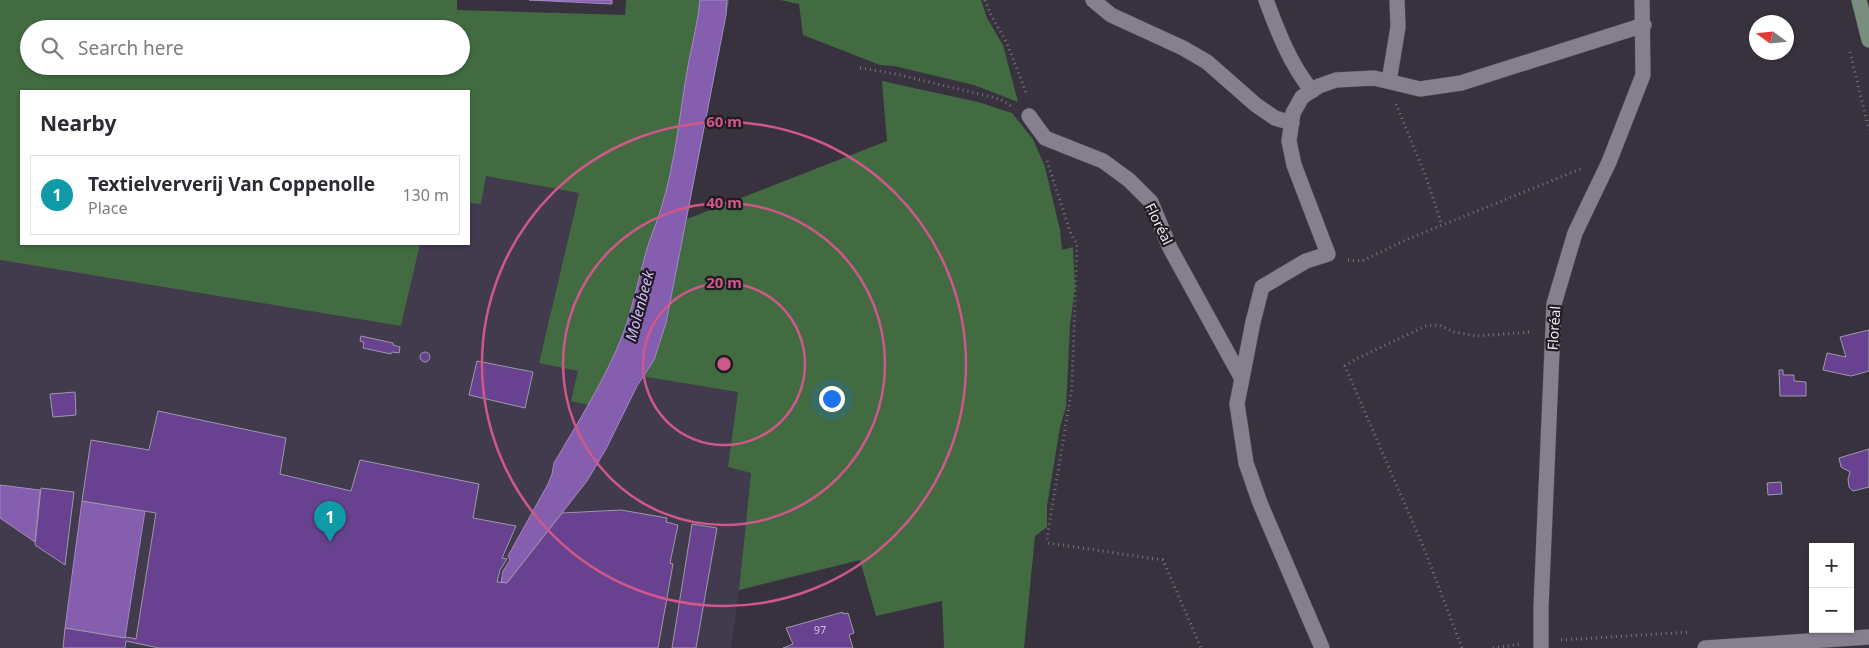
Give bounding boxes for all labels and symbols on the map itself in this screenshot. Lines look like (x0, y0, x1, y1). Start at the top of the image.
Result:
north arrow (1749, 15, 1794, 60)
text: 60 m (706, 111, 742, 131)
text: 40 m (706, 192, 742, 212)
street label: Floréal (1141, 200, 1178, 248)
water label: Molenbeek (620, 268, 658, 343)
text: 20 m (706, 272, 742, 292)
street label: Floréal (1542, 305, 1565, 351)
centre of rings (715, 355, 733, 373)
your location (819, 386, 845, 412)
pin: 1 (314, 501, 346, 542)
house number: 97 (814, 622, 826, 637)

